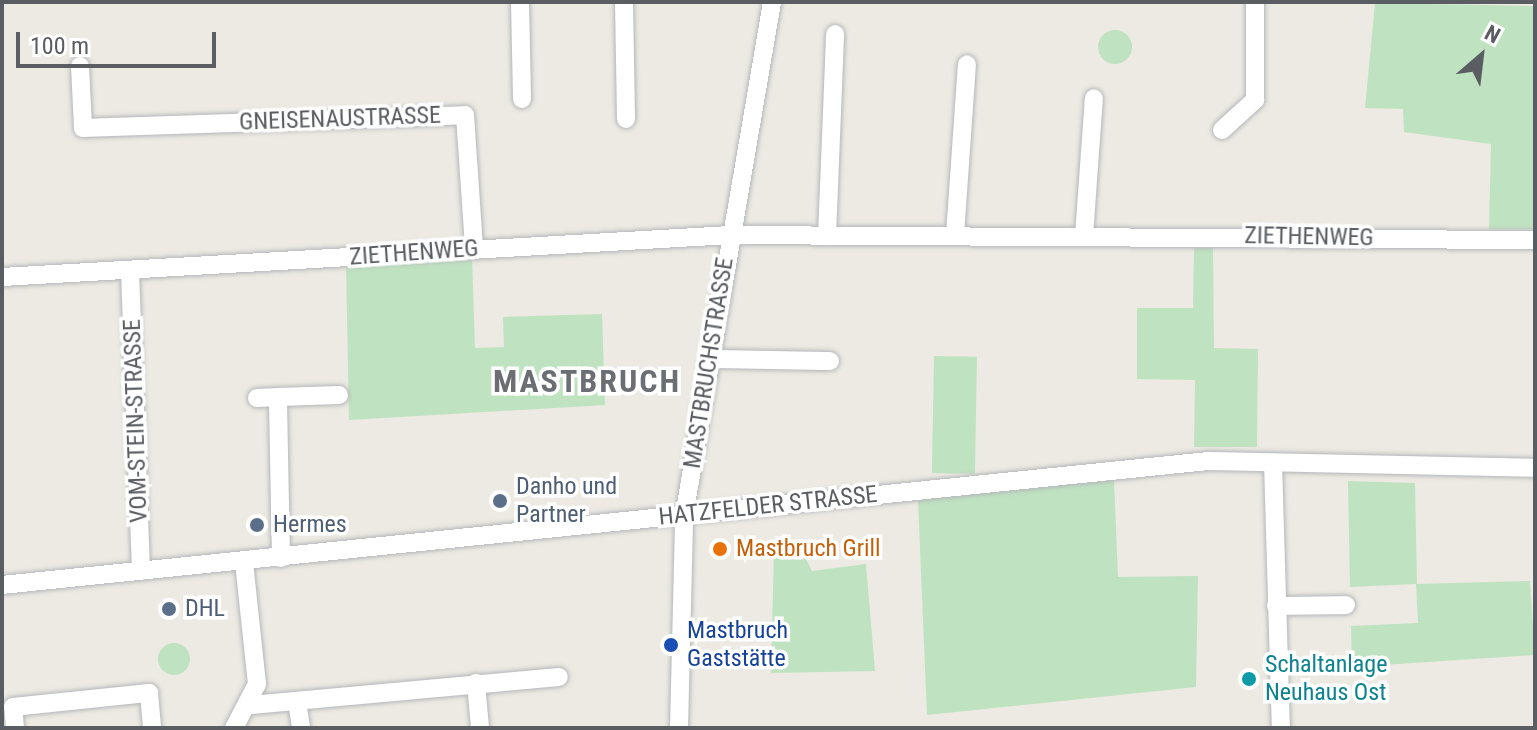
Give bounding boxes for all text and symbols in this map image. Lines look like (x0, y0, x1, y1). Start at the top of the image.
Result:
scale bar (20, 16, 220, 66)
north arrow (1441, 16, 1521, 96)
text: N (1481, 20, 1504, 49)
text: 100 m (30, 32, 89, 60)
street label: GNEISENAUSTRASSE (239, 101, 441, 137)
street label: ZIETHENWEG (1244, 221, 1374, 253)
street label: ZIETHENWEG (349, 234, 479, 272)
street label: MASTBRUCHSTRASSE (678, 255, 740, 471)
street label: VOM-STEIN-STRASSE (118, 319, 154, 523)
district label: MASTBRUCH (493, 362, 681, 400)
place label: Danho und Partner (516, 473, 617, 529)
street label: HATZFELDER STRASSE (657, 480, 879, 532)
marker: Danho und Partner (491, 492, 509, 510)
place label: Hermes (273, 511, 347, 539)
marker: Hermes (248, 516, 266, 534)
place label: Mastbruch Grill (736, 535, 881, 563)
marker: Mastbruch Grill (711, 540, 729, 558)
place label: DHL (185, 595, 225, 623)
marker: DHL (160, 600, 178, 618)
place label: Mastbruch Gaststätte (687, 617, 788, 673)
marker: Mastbruch Gaststätte (662, 636, 680, 654)
place label: Schaltanlage Neuhaus Ost (1265, 651, 1387, 707)
marker: Schaltanlage Neuhaus Ost (1240, 670, 1258, 688)

